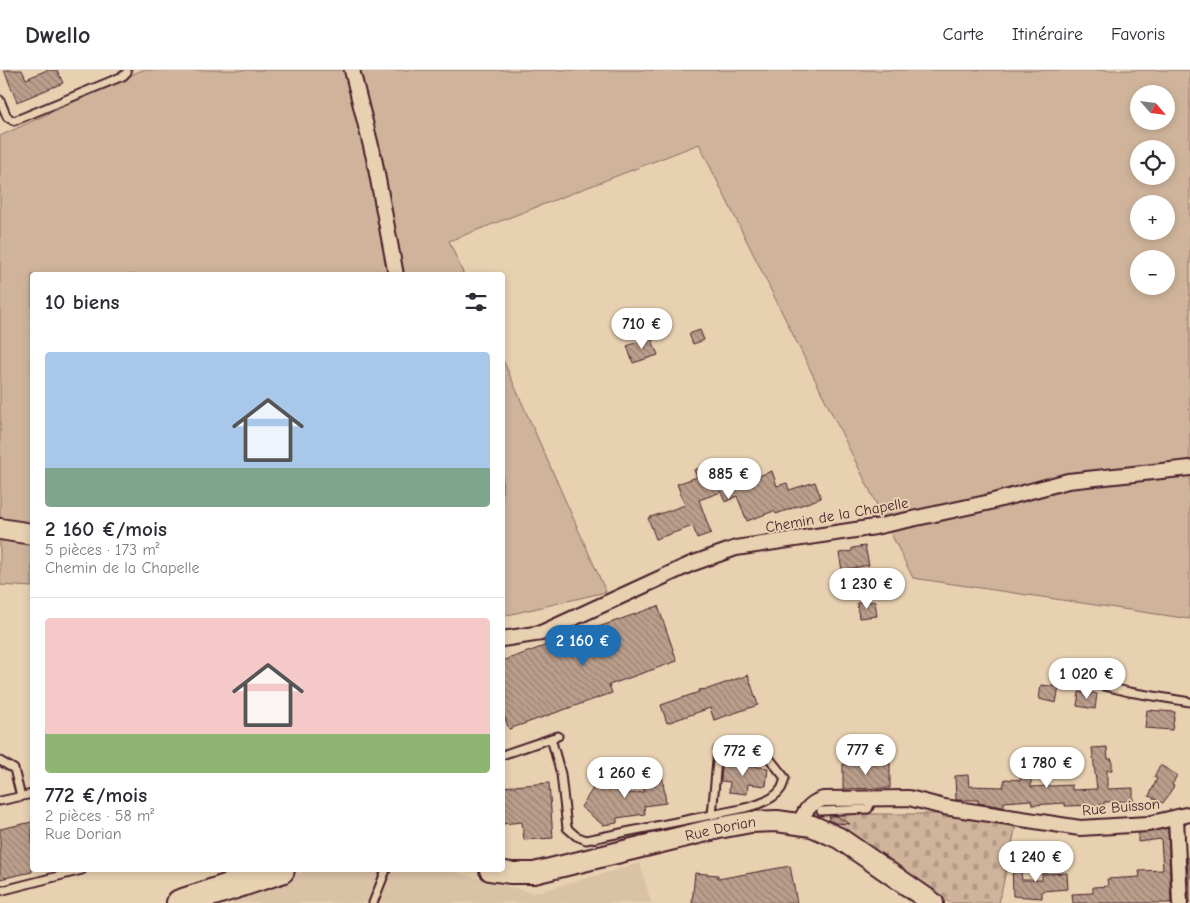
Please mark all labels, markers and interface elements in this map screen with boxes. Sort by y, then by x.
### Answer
text: Dwello [25,21,90,49]
text: Carte [943,24,984,45]
text: Itinéraire [1012,24,1083,45]
text: Favoris [1111,24,1165,45]
north arrow [1130,85,1175,130]
map controls [1130,85,1175,295]
button: locate [1130,140,1175,185]
button: + [1130,195,1175,240]
button: − [1130,250,1175,295]
icon: filters [462,288,490,316]
text: 10 biens [45,290,120,314]
pin: 710 € [607,308,677,350]
text: 710 € [622,315,662,333]
icon: home [223,385,313,475]
pin: 885 € [694,458,764,500]
text: 885 € [708,465,750,483]
street label: Chemin de la Chapelle [764,493,910,536]
text: 2 160 €/mois [45,517,167,541]
text: 5 pièces · 173 m² [45,541,160,559]
text: Chemin de la Chapelle [45,559,200,577]
pin: 1 230 € [821,568,913,610]
text: 1 230 € [840,575,894,593]
pin: 2 160 € [537,624,629,667]
text: 2 160 € [556,632,610,650]
icon: home [223,650,313,740]
pin: 1 020 € [1041,658,1133,700]
text: 1 020 € [1060,665,1114,683]
pin: 772 € [708,734,778,777]
pin: 777 € [831,734,901,776]
text: 777 € [847,741,885,759]
text: 772 € [723,742,763,760]
pin: 1 780 € [1001,746,1093,789]
text: 1 780 € [1021,754,1073,772]
pin: 1 260 € [579,756,671,799]
text: 1 260 € [598,764,652,782]
text: 772 €/mois [45,783,147,807]
street label: Rue Buisson [1081,795,1161,819]
text: 2 pièces · 58 m² [45,807,154,825]
street label: Rue Dorian [683,813,756,845]
text: Rue Dorian [45,825,122,843]
pin: 1 240 € [990,840,1082,883]
text: 1 240 € [1010,848,1062,866]

